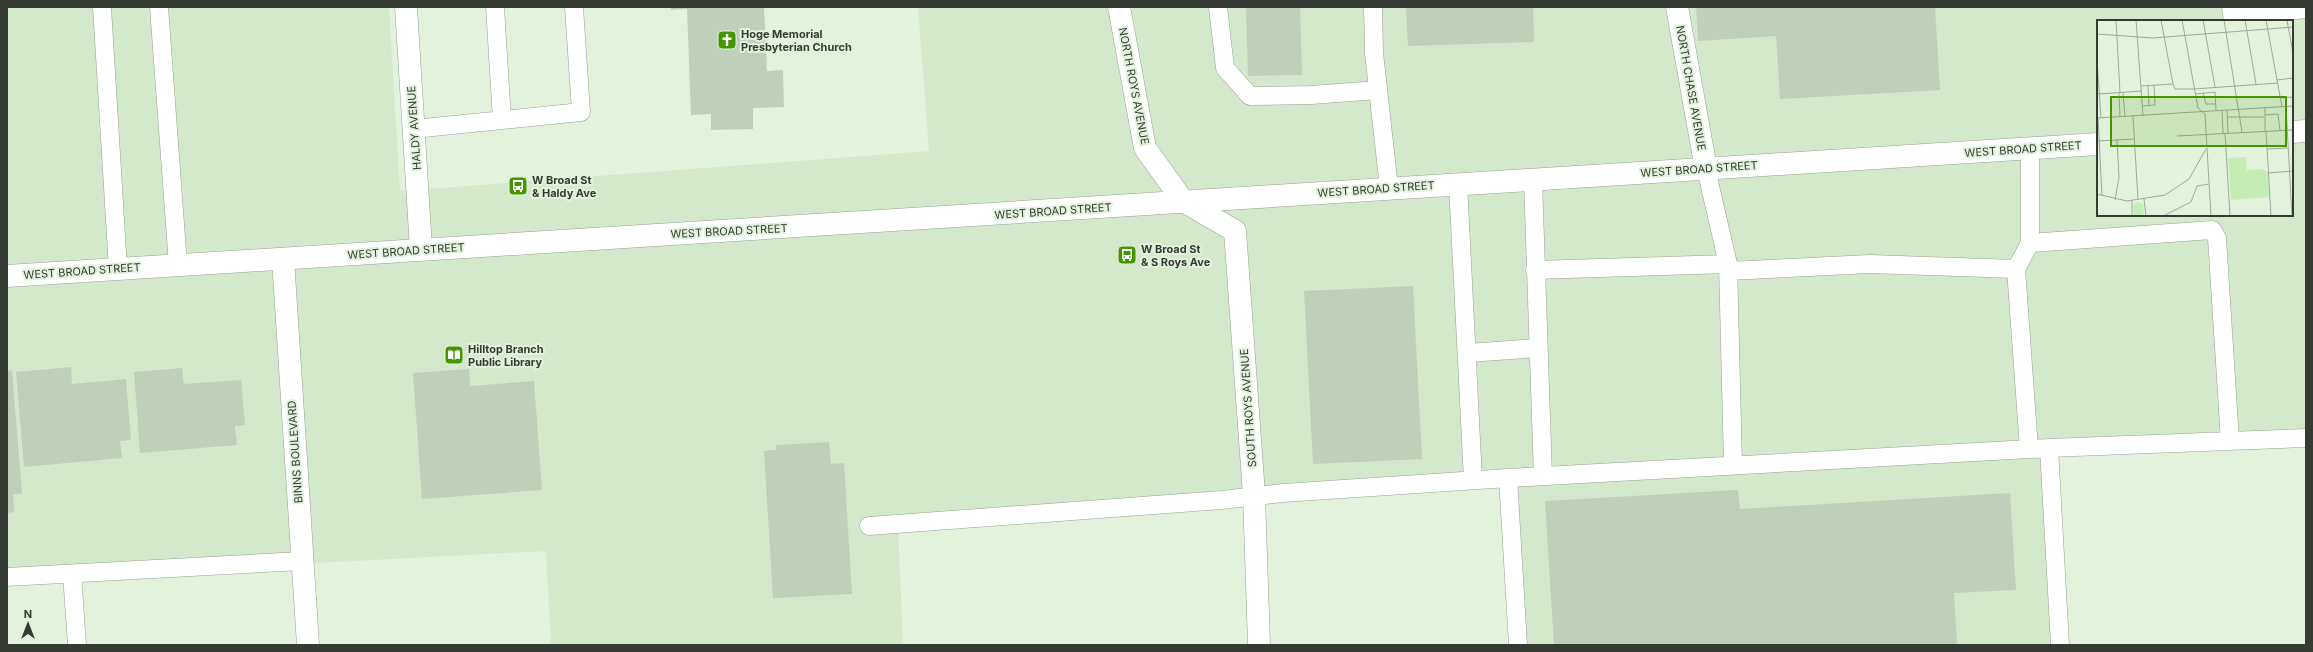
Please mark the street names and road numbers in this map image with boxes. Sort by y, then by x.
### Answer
street label: NORTH CHASE AVENUE [1673,24,1709,152]
street label: NORTH ROYS AVENUE [1116,26,1152,146]
street label: HALDY AVENUE [404,85,424,171]
street label: WEST BROAD STREET [1964,138,2082,160]
street label: WEST BROAD STREET [1640,158,1758,180]
street label: WEST BROAD STREET [1317,178,1435,200]
street label: WEST BROAD STREET [994,200,1112,222]
street label: WEST BROAD STREET [670,221,788,241]
street label: WEST BROAD STREET [347,240,465,262]
street label: WEST BROAD STREET [23,260,141,282]
street label: SOUTH ROYS AVENUE [1237,348,1259,468]
street label: BINNS BOULEVARD [284,400,306,504]

